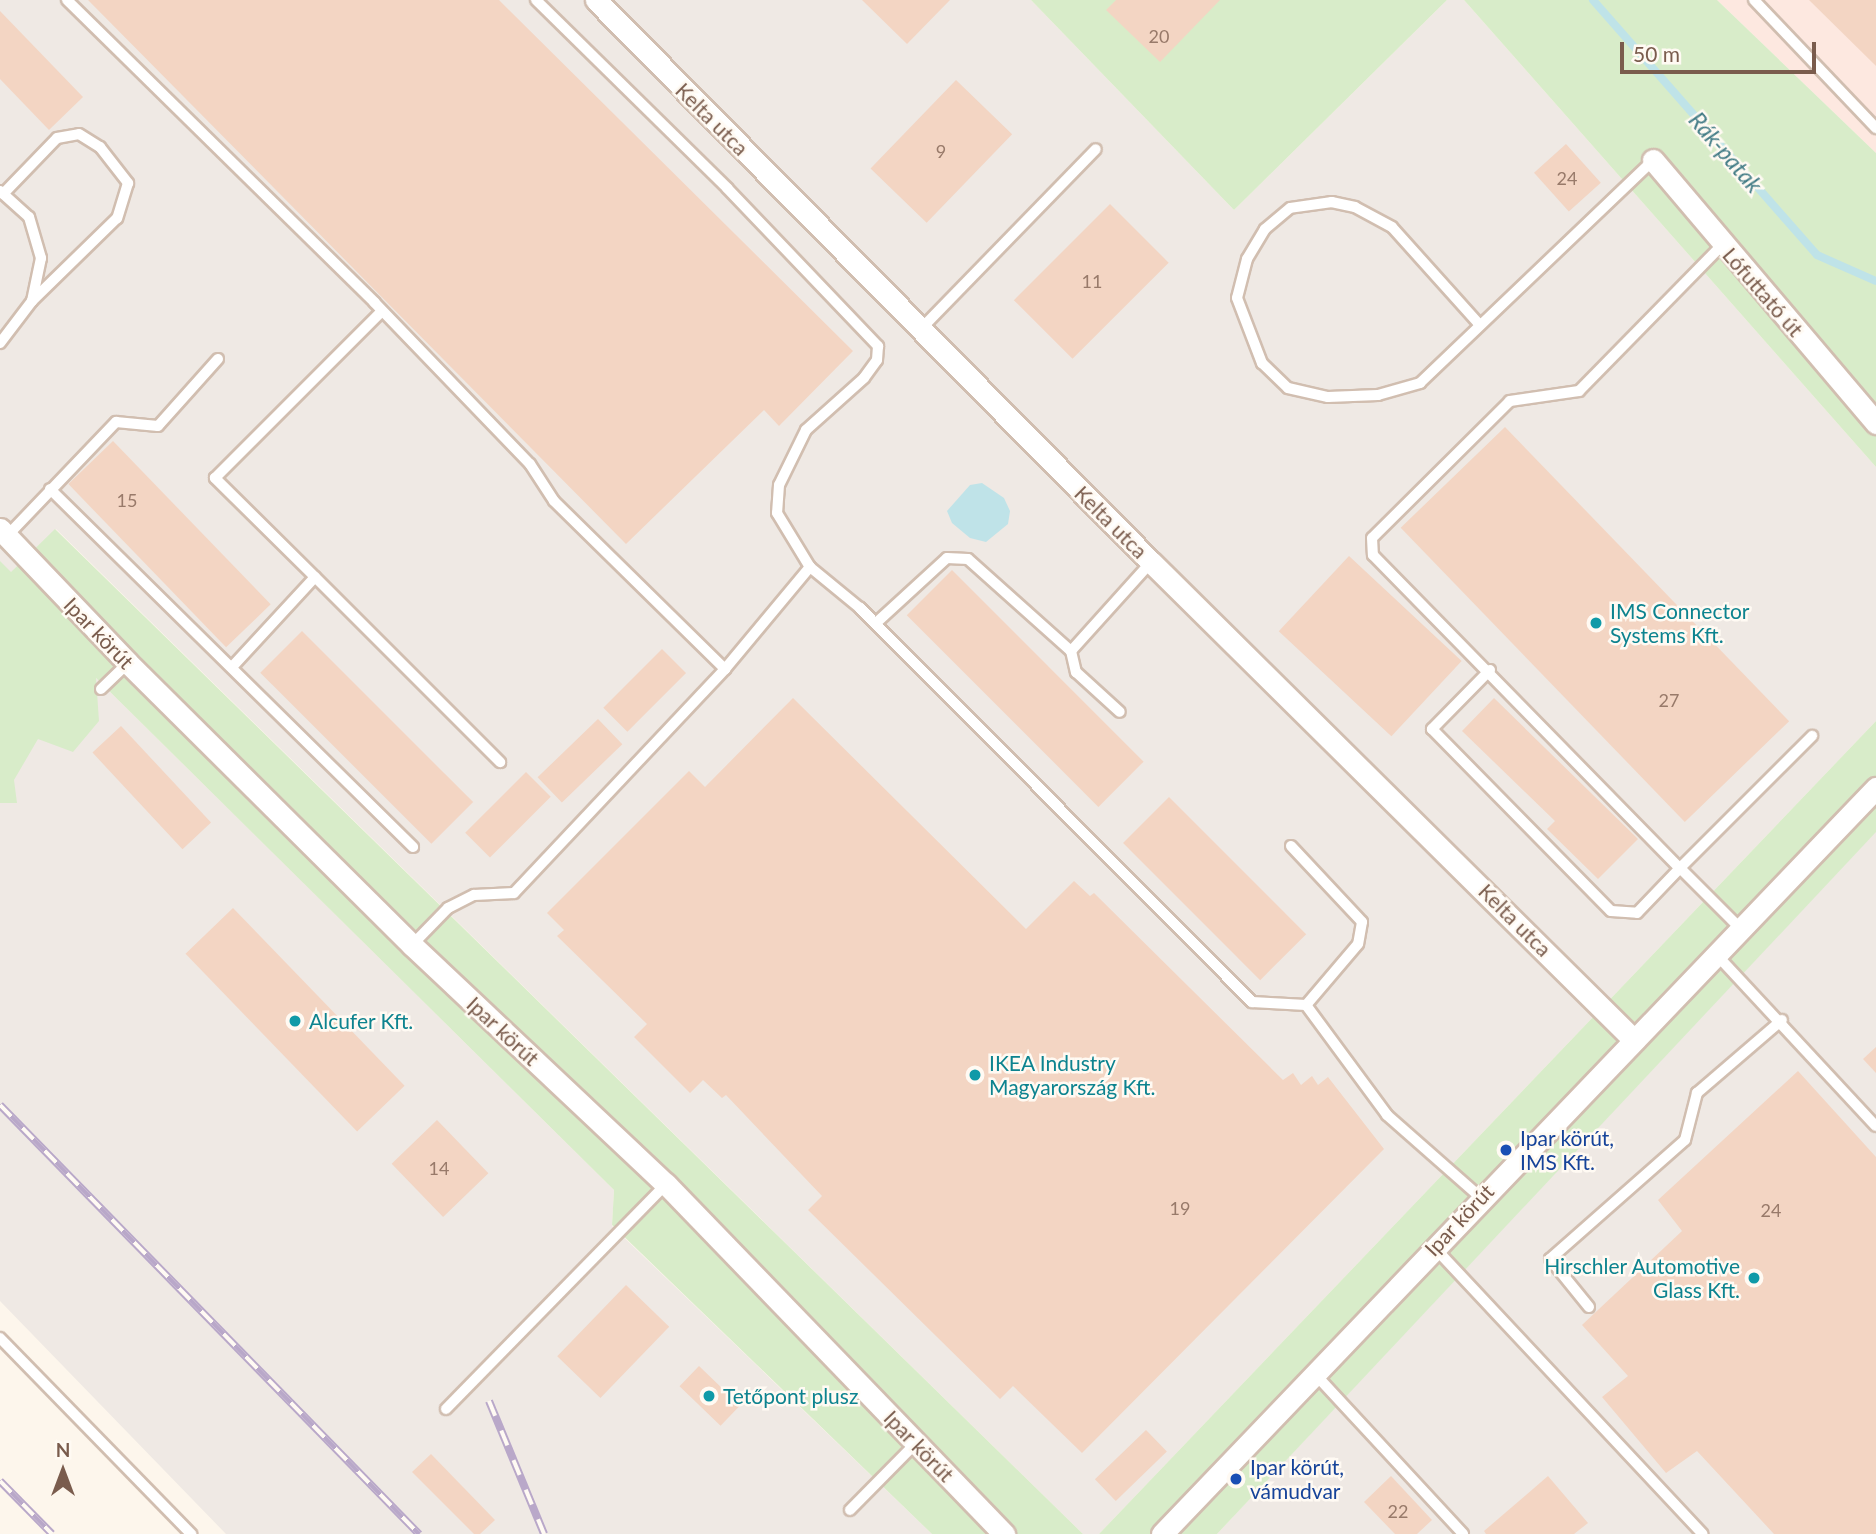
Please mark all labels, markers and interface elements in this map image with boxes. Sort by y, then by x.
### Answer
house number: 20 [1149,25,1169,47]
scale bar [1624,28,1820,72]
text: 50 m [1633,41,1680,66]
street label: Kelta utca [671,78,753,160]
water label: Rák-patak [1684,106,1768,198]
house number: 9 [936,140,946,162]
house number: 24 [1557,167,1577,189]
street label: Lófuttató út [1718,242,1808,342]
house number: 11 [1082,270,1102,292]
street label: Kelta utca [1070,481,1152,563]
house number: 15 [117,489,137,511]
street label: Ipar körút [59,592,139,674]
place label: IMS Connector Systems Kft. [1610,598,1749,648]
marker: IMS Connector Systems Kft. [1588,615,1604,631]
house number: 27 [1659,689,1679,711]
street label: Kelta utca [1474,879,1556,961]
street label: Ipar körút [462,991,544,1071]
place label: Alcufer Kft. [309,1008,414,1034]
marker: Alcufer Kft. [287,1013,303,1029]
place label: IKEA Industry Magyarország Kft. [989,1050,1155,1100]
marker: IKEA Industry Magyarország Kft. [967,1067,983,1083]
place label: Ipar körút, IMS Kft. [1520,1125,1615,1175]
marker: Ipar körút, IMS Kft. [1498,1142,1514,1158]
house number: 14 [429,1157,449,1179]
street label: Ipar körút [1419,1179,1499,1261]
house number: 19 [1170,1197,1190,1219]
house number: 24 [1761,1199,1781,1221]
place label: Hirschler Automotive Glass Kft. [1543,1253,1740,1303]
marker: Hirschler Automotive Glass Kft. [1746,1270,1762,1286]
place label: Tetőpont plusz [723,1383,858,1409]
marker: Tetőpont plusz [701,1388,717,1404]
street label: Ipar körút [879,1405,959,1487]
north arrow [28,1436,98,1506]
text: N [56,1438,70,1461]
place label: Ipar körút, vámudvar [1250,1454,1345,1504]
marker: Ipar körút, vámudvar [1228,1471,1244,1487]
house number: 22 [1388,1500,1408,1522]

